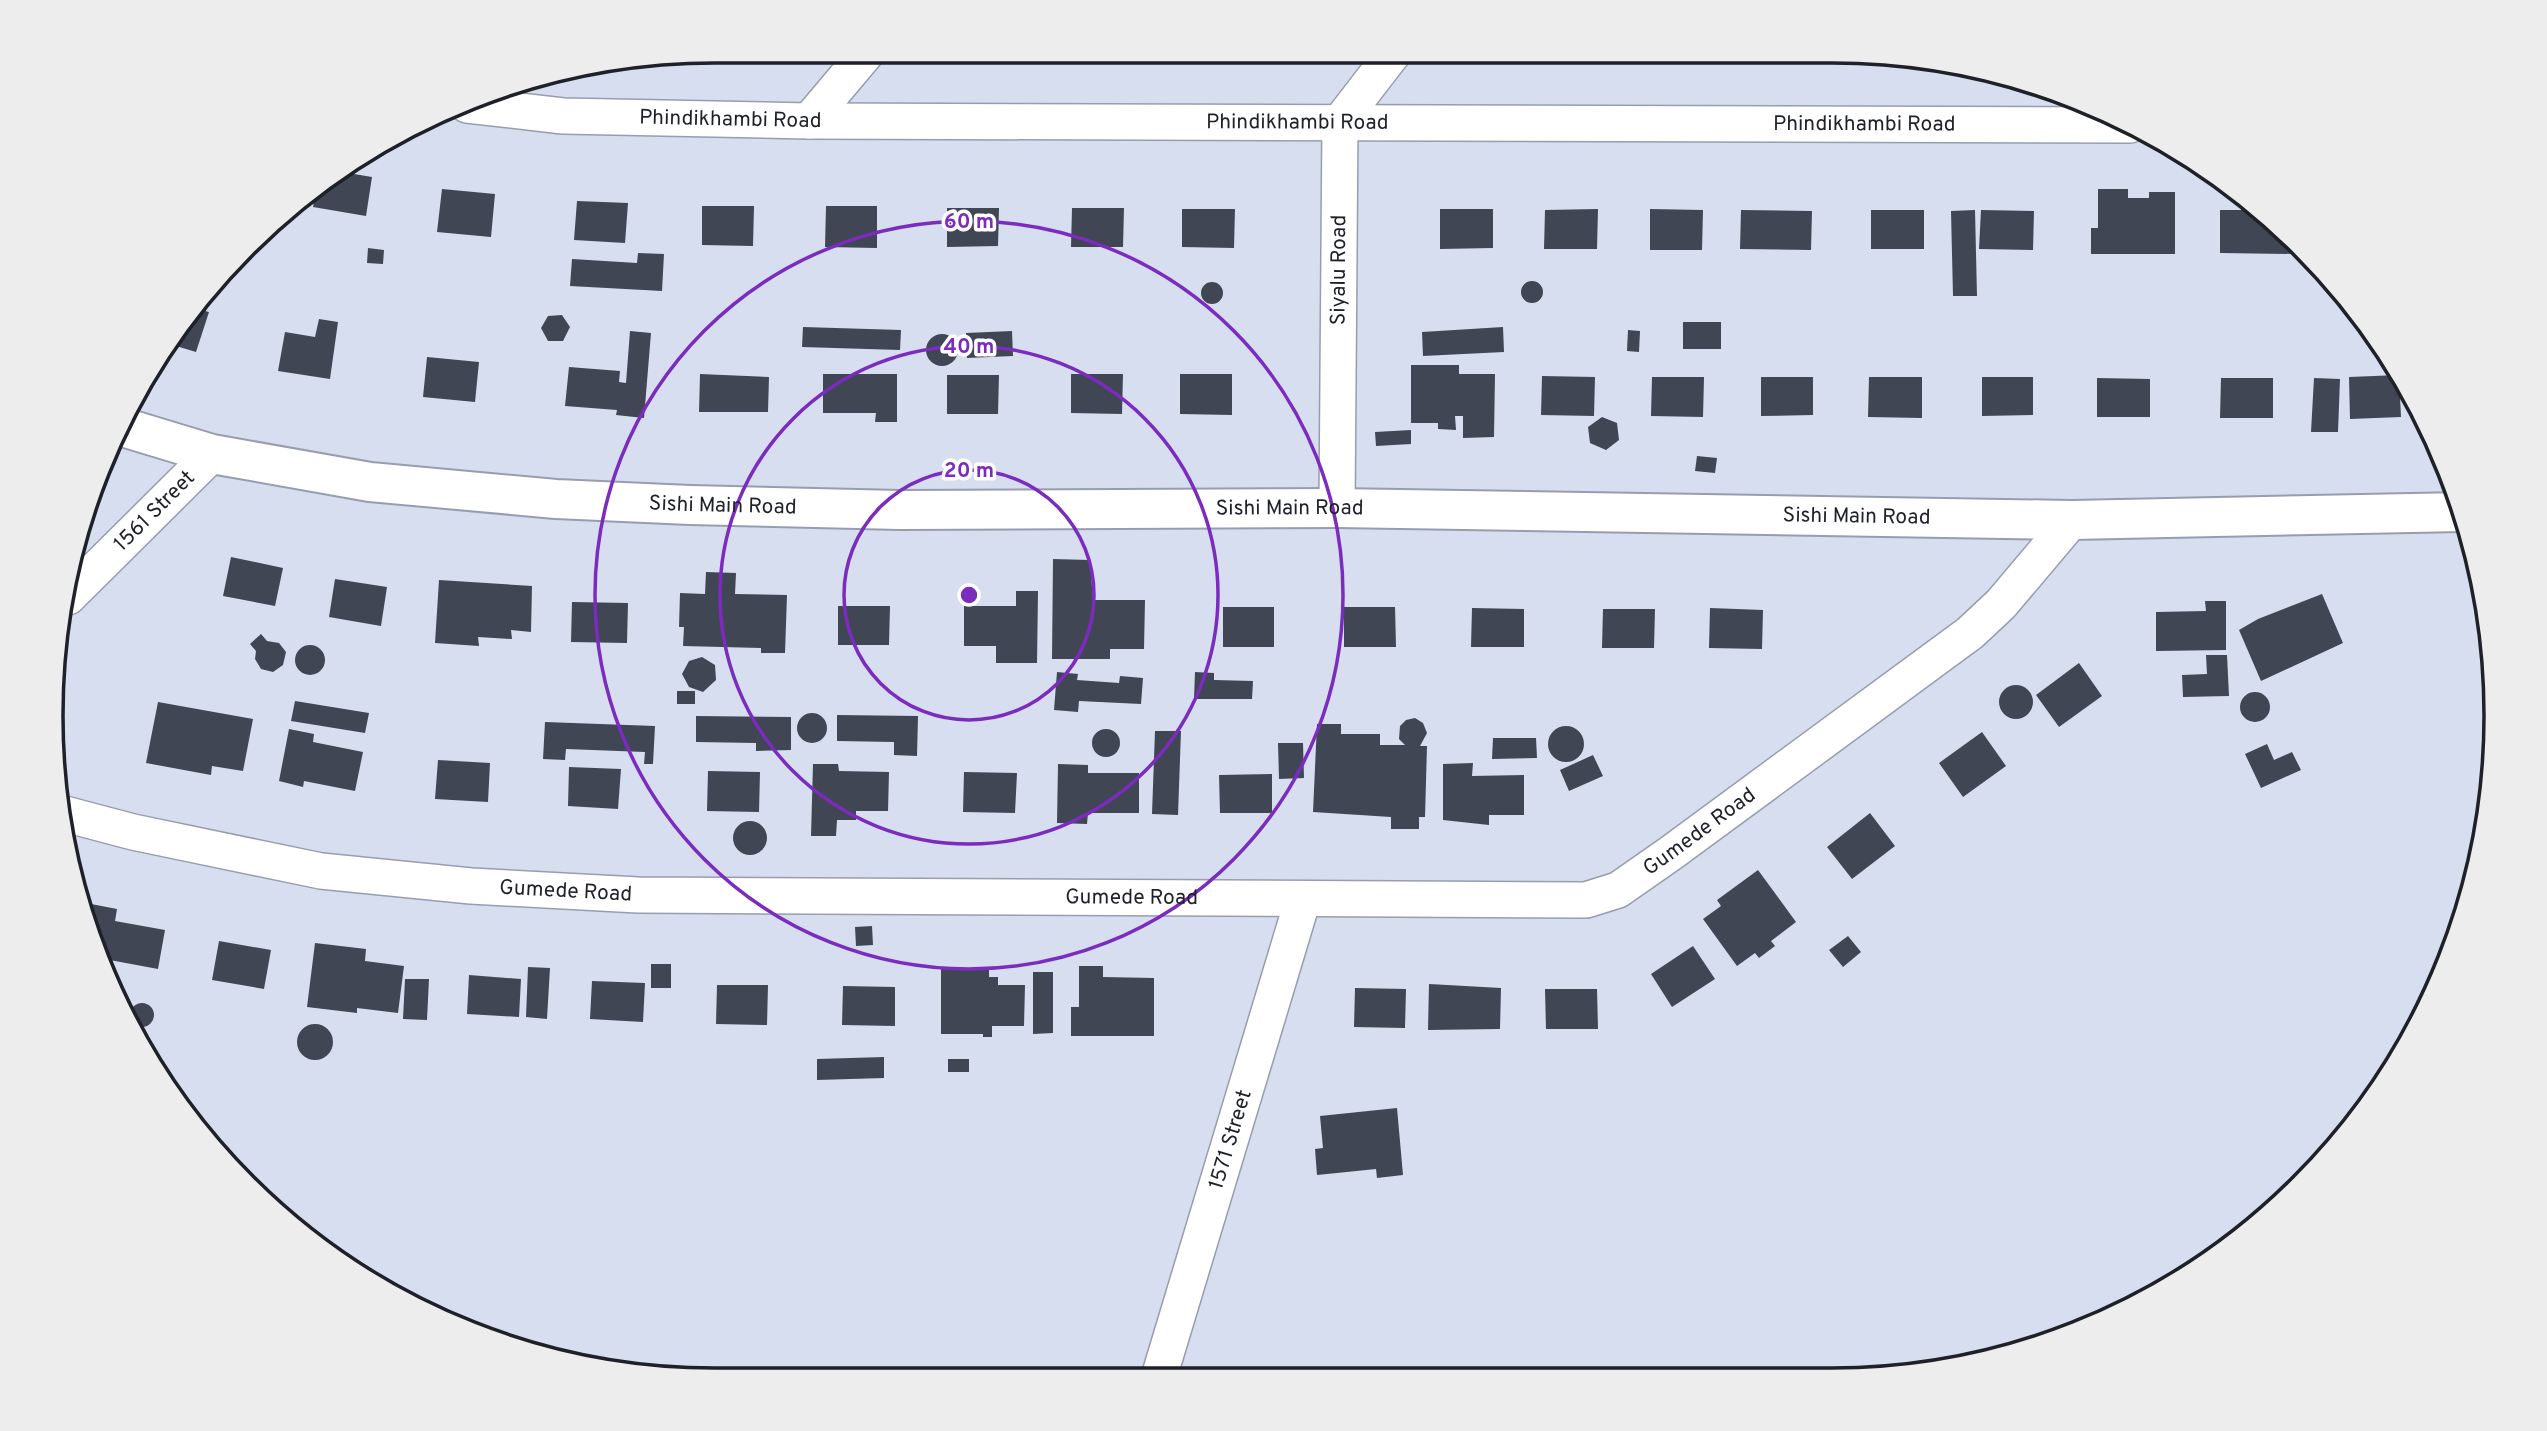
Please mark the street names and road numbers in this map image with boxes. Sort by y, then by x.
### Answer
street label: Phindikhambi Road [639,104,822,135]
street label: Phindikhambi Road [1206,109,1389,136]
street label: Phindikhambi Road [1773,110,1956,138]
street label: Siyalu Road [1325,215,1353,325]
street label: 1561 Street [108,465,201,557]
street label: Sishi Main Road [648,490,797,521]
street label: Sishi Main Road [1216,494,1364,522]
street label: Sishi Main Road [1782,502,1931,531]
street label: Gumede Road [1638,782,1761,882]
street label: Gumede Road [499,874,633,908]
street label: Gumede Road [1065,884,1198,911]
street label: 1571 Street [1203,1086,1258,1193]

